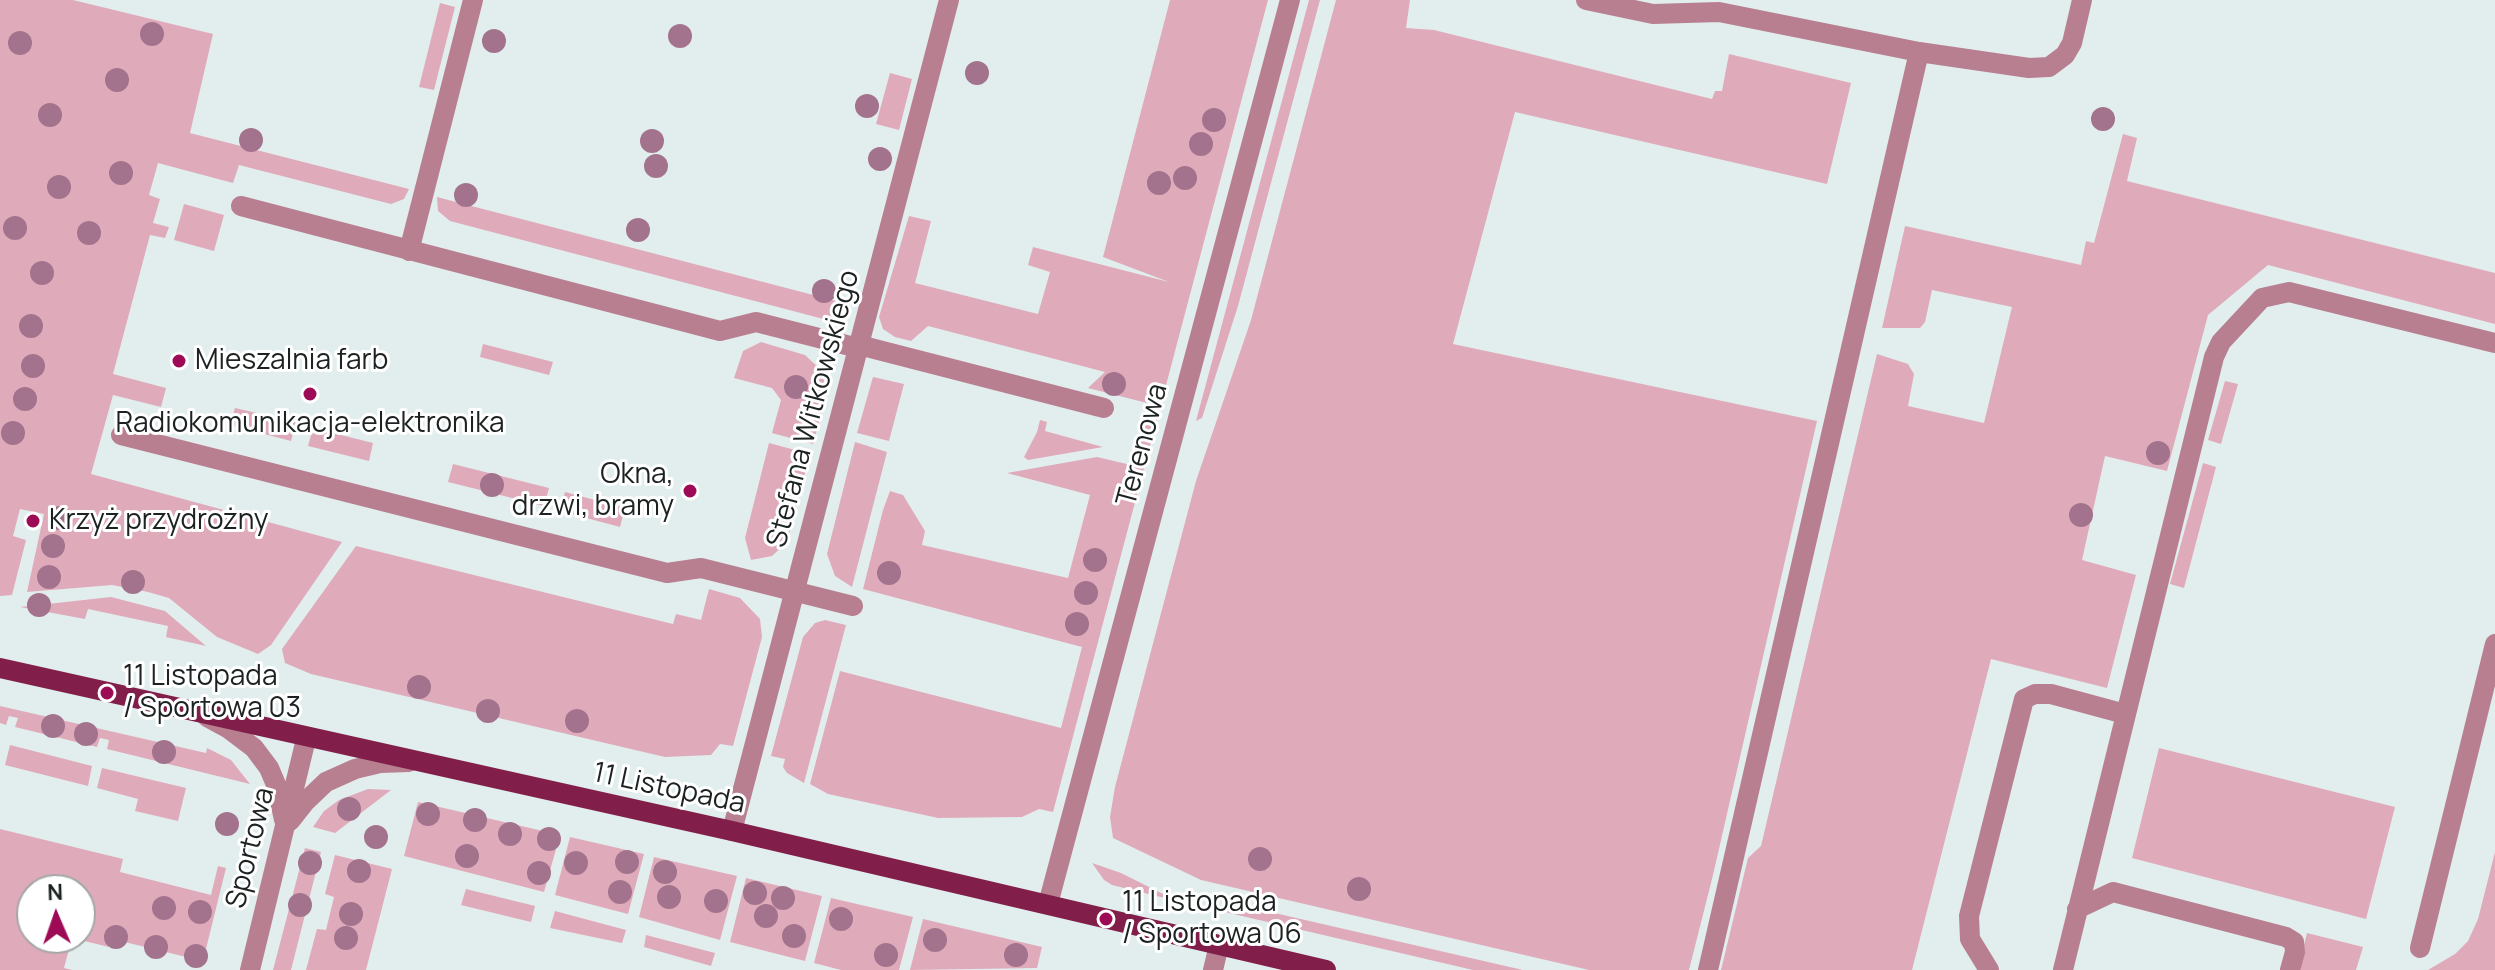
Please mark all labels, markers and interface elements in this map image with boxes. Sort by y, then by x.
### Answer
street label: Stefana Witkowskiego [761,267,867,551]
place label: Mieszalnia farb [195,344,388,378]
marker: Mieszalnia farb [170,352,188,370]
street label: Terenowa [1111,380,1175,510]
marker: Radiokomunikacja-elektronika [301,385,319,403]
place label: Radiokomunikacja-elektronika [115,407,505,441]
place label: Okna, drzwi, bramy [512,458,674,524]
marker: Okna, drzwi, bramy [681,482,699,500]
place label: Krzyż przydrożny [49,504,269,538]
marker: Krzyż przydrożny [24,512,42,530]
place label: 11 Listopada / Sportowa 03 [123,660,301,726]
marker: 11 Listopada / Sportowa 03 [98,684,116,702]
street label: 11 Listopada [590,757,748,821]
street label: Sportowa [220,784,282,912]
north arrow [16,874,96,954]
text: N [47,877,64,907]
place label: 11 Listopada / Sportowa 06 [1122,886,1302,952]
marker: 11 Listopada / Sportowa 06 [1097,910,1115,928]

